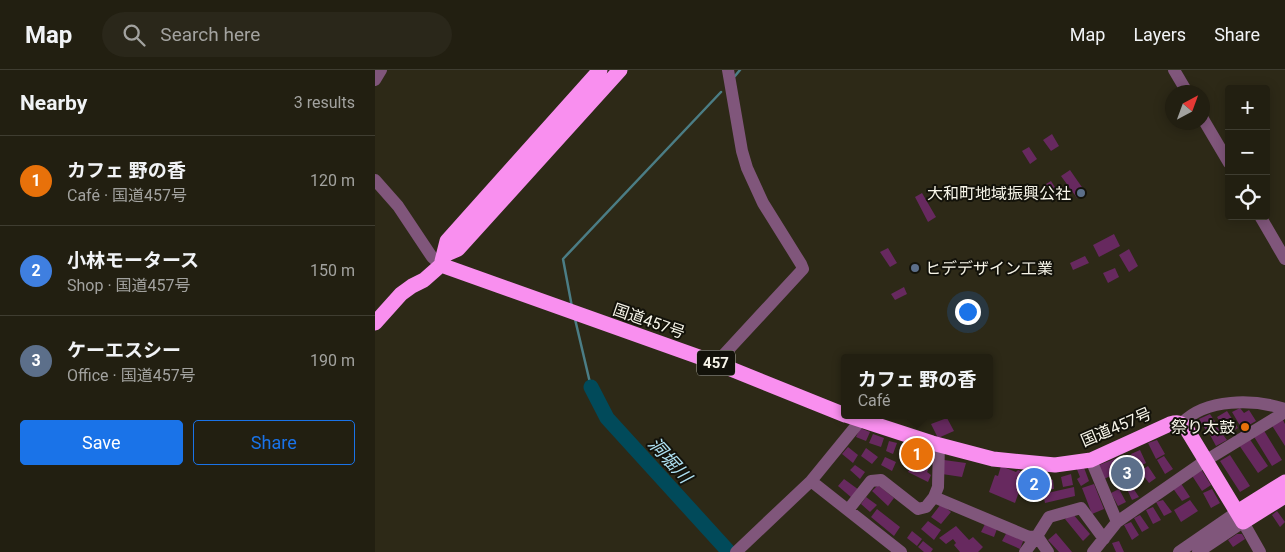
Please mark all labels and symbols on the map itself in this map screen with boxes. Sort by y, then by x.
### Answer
north arrow [1165,85,1210,130]
place label: 大和町地域振興公社 [927,184,1071,203]
marker: 大和町地域振興公社 [1075,187,1087,199]
place label: ヒデデザイン工業 [925,259,1053,278]
marker: ヒデデザイン工業 [909,262,921,274]
your location [955,299,981,325]
street label: 国道457号 [610,300,688,342]
road number: 457 [697,350,735,376]
street label: 国道457号 [1078,404,1154,450]
place label: 祭り太鼓 [1171,418,1235,437]
marker: 祭り太鼓 [1239,421,1251,433]
water label: 洞堀川 [644,433,697,489]
pin: 1 [901,435,933,473]
pin: 3 [1111,454,1143,492]
pin: 2 [1018,465,1050,503]

